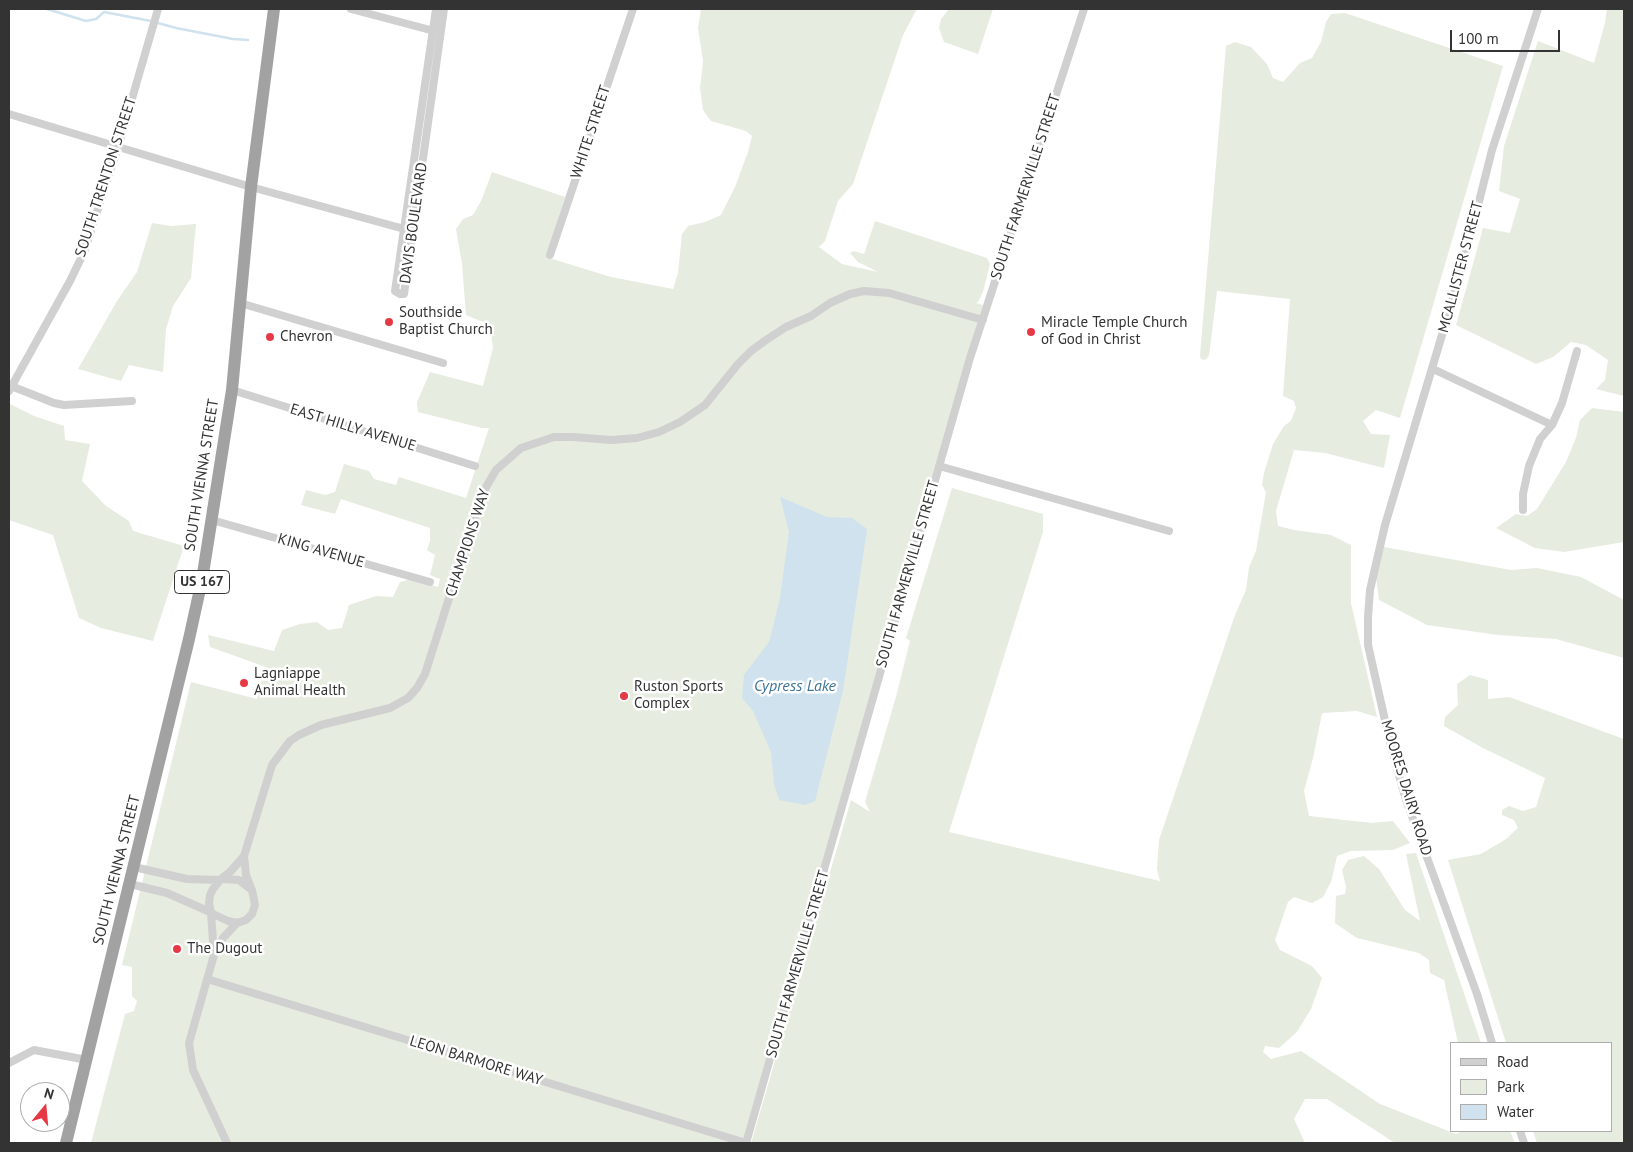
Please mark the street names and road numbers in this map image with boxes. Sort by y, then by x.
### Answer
street label: WHITE STREET [567,83,615,181]
street label: SOUTH FARMERVILLE STREET [987,92,1065,282]
street label: SOUTH TRENTON STREET [72,95,140,259]
street label: DAVIS BOULEVARD [397,161,431,285]
street label: MCALLISTER STREET [1435,199,1487,335]
street label: SOUTH VIENNA STREET [181,398,223,552]
street label: EAST HILLY AVENUE [288,400,418,456]
street label: SOUTH FARMERVILLE STREET [873,478,943,670]
street label: CHAMPIONS WAY [442,487,494,599]
street label: KING AVENUE [276,530,366,572]
road number: US 167 [174,570,230,594]
street label: MOORES DAIRY ROAD [1377,718,1435,858]
street label: SOUTH VIENNA STREET [90,793,144,947]
street label: SOUTH FARMERVILLE STREET [763,868,833,1060]
street label: LEON BARMORE WAY [407,1032,545,1090]

